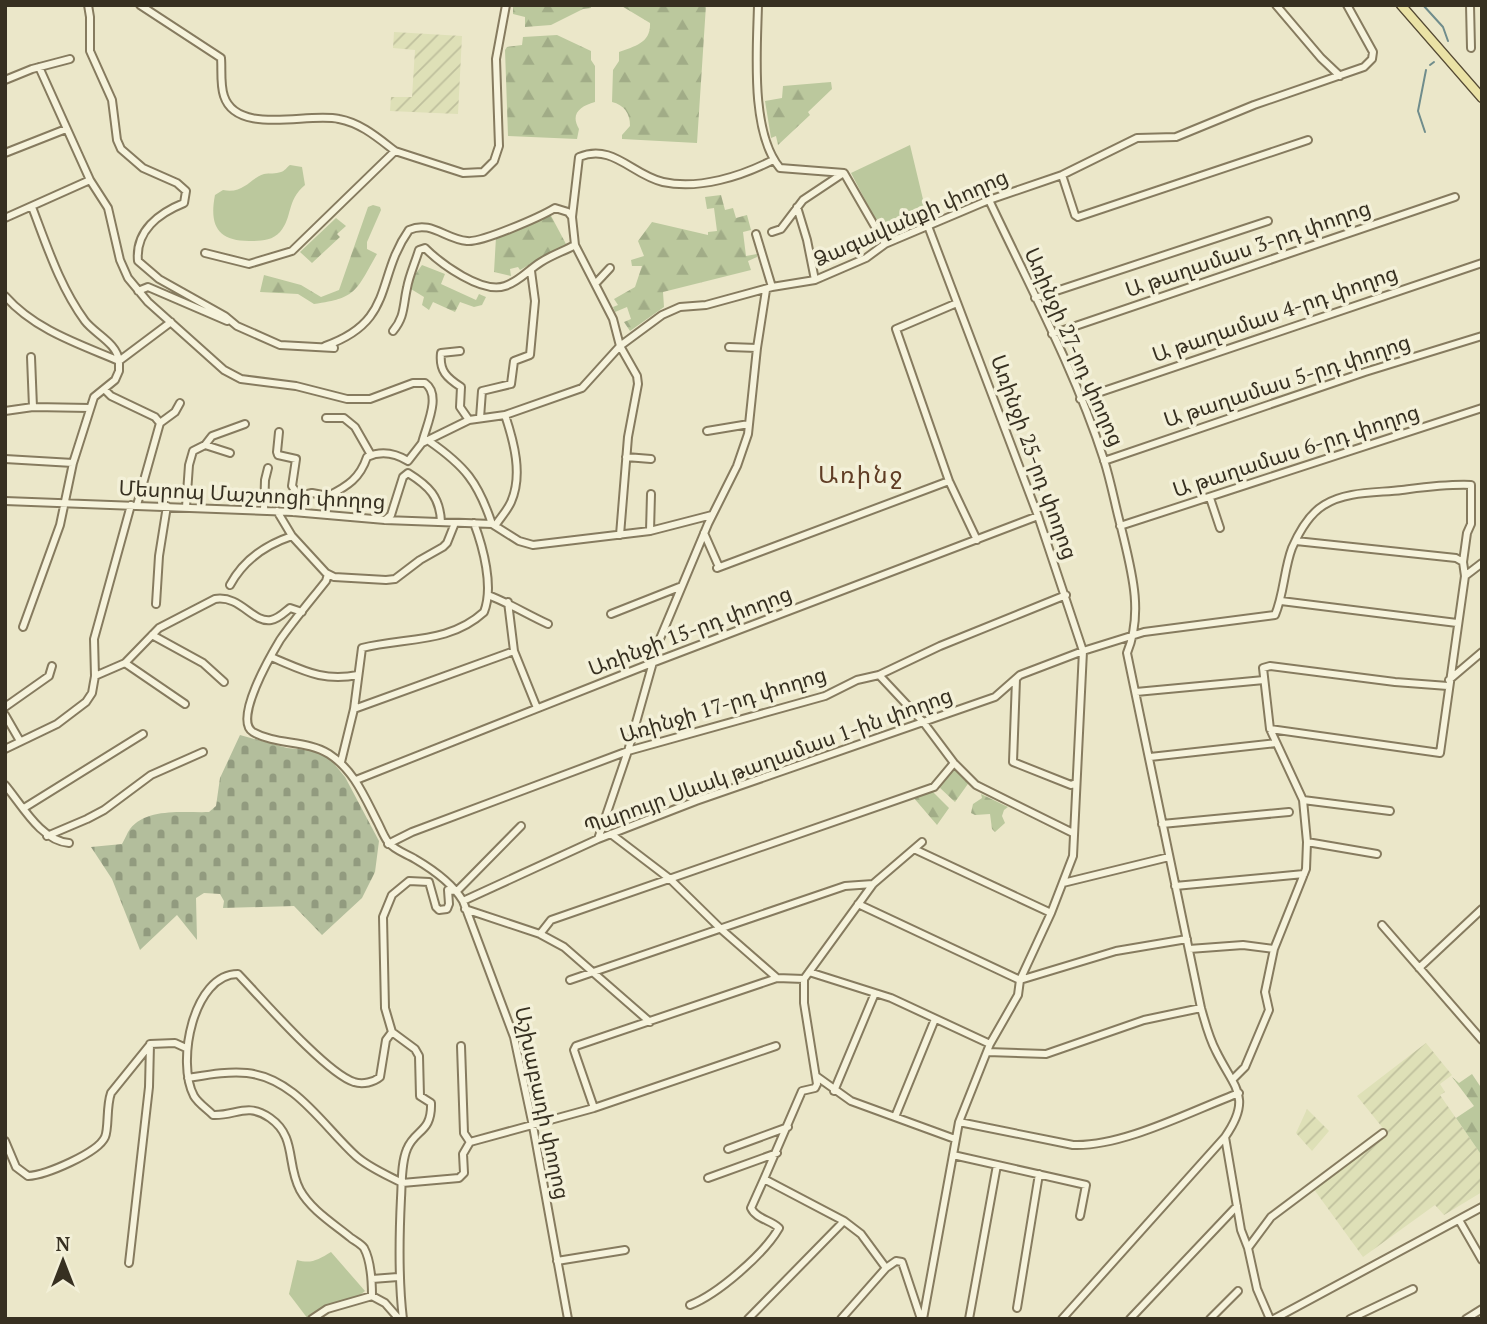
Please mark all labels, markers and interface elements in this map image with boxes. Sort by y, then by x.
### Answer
street label: Ձագավանքի փողոց [809,162,1012,273]
street label: Ա թաղամաս 3-րդ փողոց [1121,193,1374,303]
street label: Առինջի 27-րդ փողոց [1018,243,1131,450]
street label: Ա թաղամաս 4-րդ փողոց [1148,258,1401,368]
street label: Ա թաղամաս 5-րդ փողոց [1160,327,1414,433]
street label: Առինջի 25-րդ փողոց [985,351,1085,563]
street label: Ա թաղամաս 6-րդ փողոց [1169,397,1423,503]
district label: Առինջ [818,458,904,490]
street label: Մեսրոպ Մաշտոցի փողոց [118,473,386,515]
street label: Առինջի 15-րդ փողոց [584,578,795,682]
street label: Առինջի 17-րդ փողոց [616,659,829,749]
street label: Պարույր Սևակ թաղամաս 1-ին փողոց [579,680,956,840]
street label: Աշխաբադի փողոց [509,1004,577,1202]
north arrow [28,1226,98,1296]
text: N [56,1231,71,1256]

